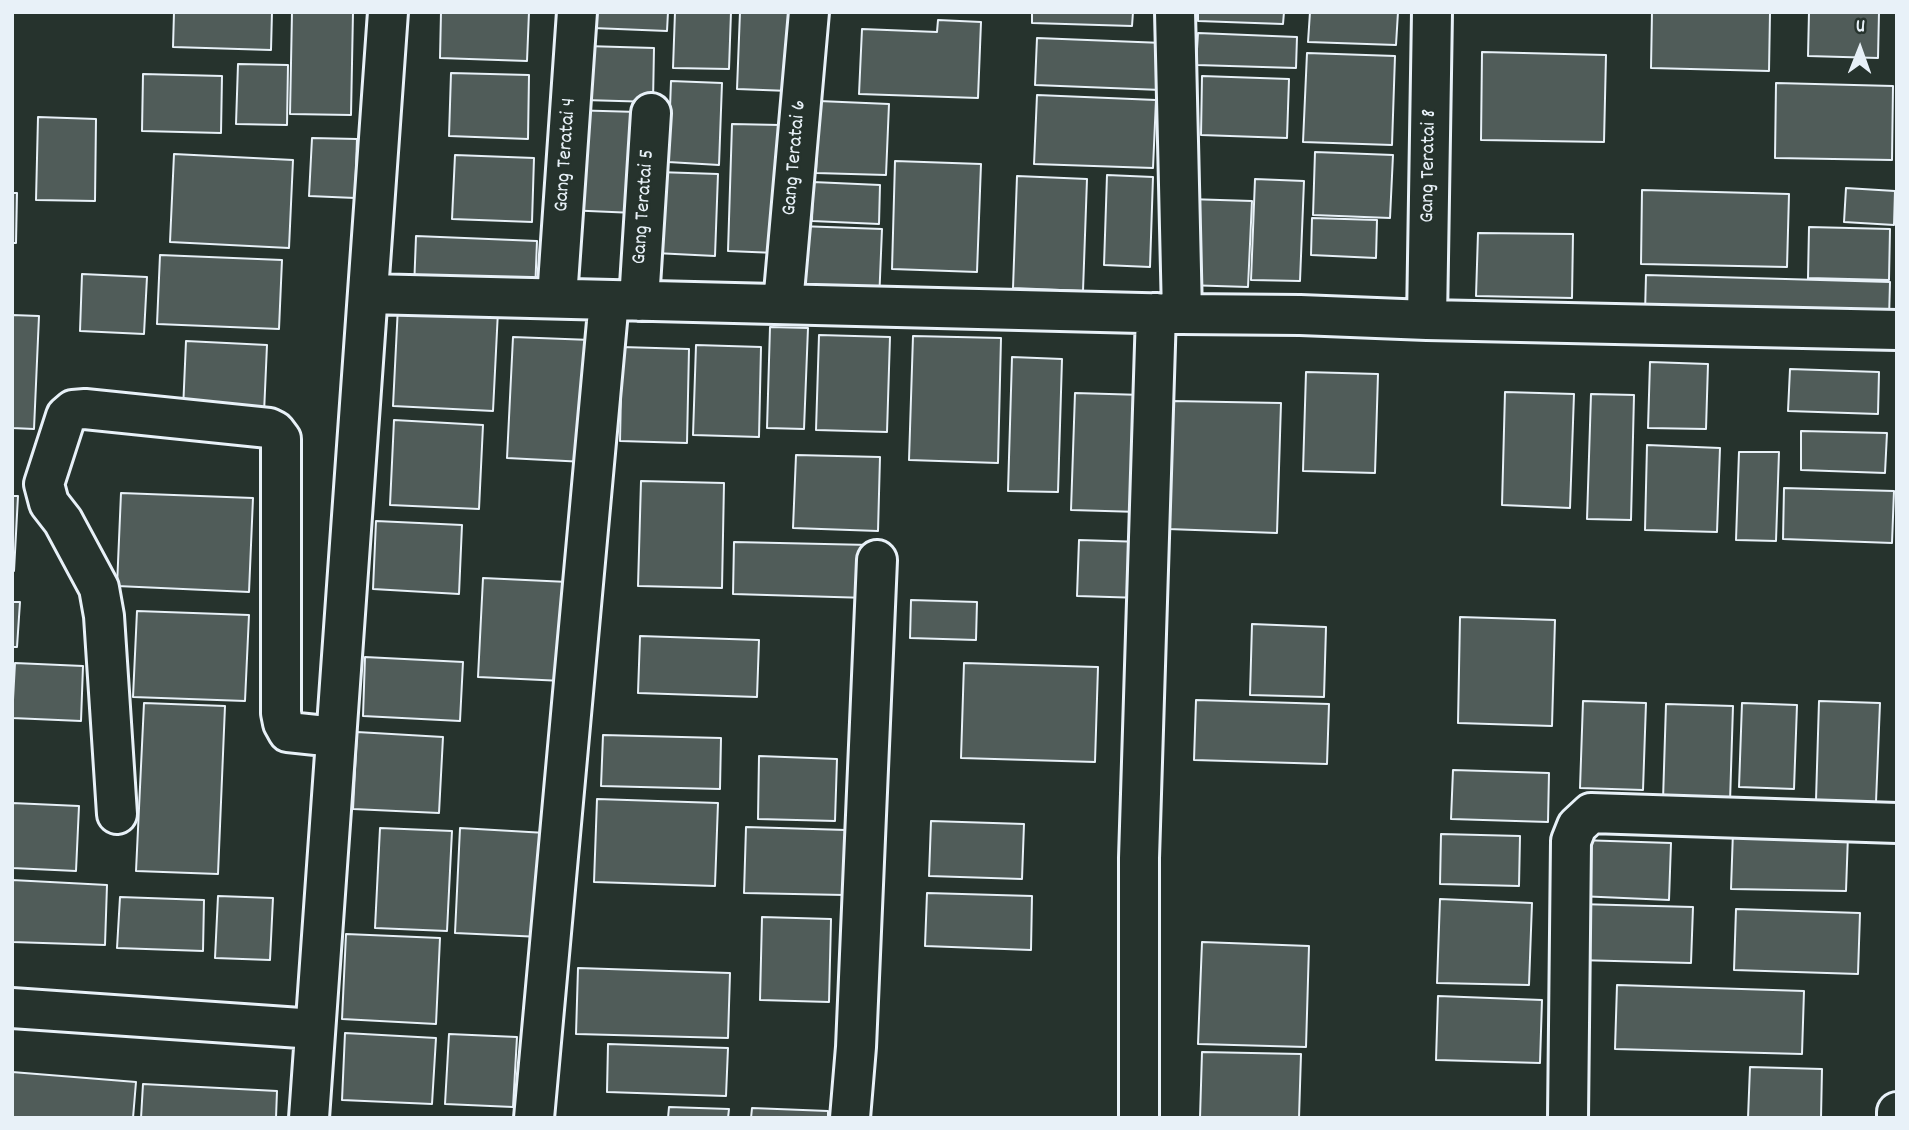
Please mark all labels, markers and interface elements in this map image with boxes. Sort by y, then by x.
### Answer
north arrow [1825,14,1895,84]
text: U [1856,14,1865,41]
street label: Gang Teratai 4 [550,97,584,213]
street label: Gang Teratai 6 [778,99,814,217]
street label: Gang Teratai 8 [1416,109,1444,223]
street label: Gang Teratai 5 [628,149,662,265]

